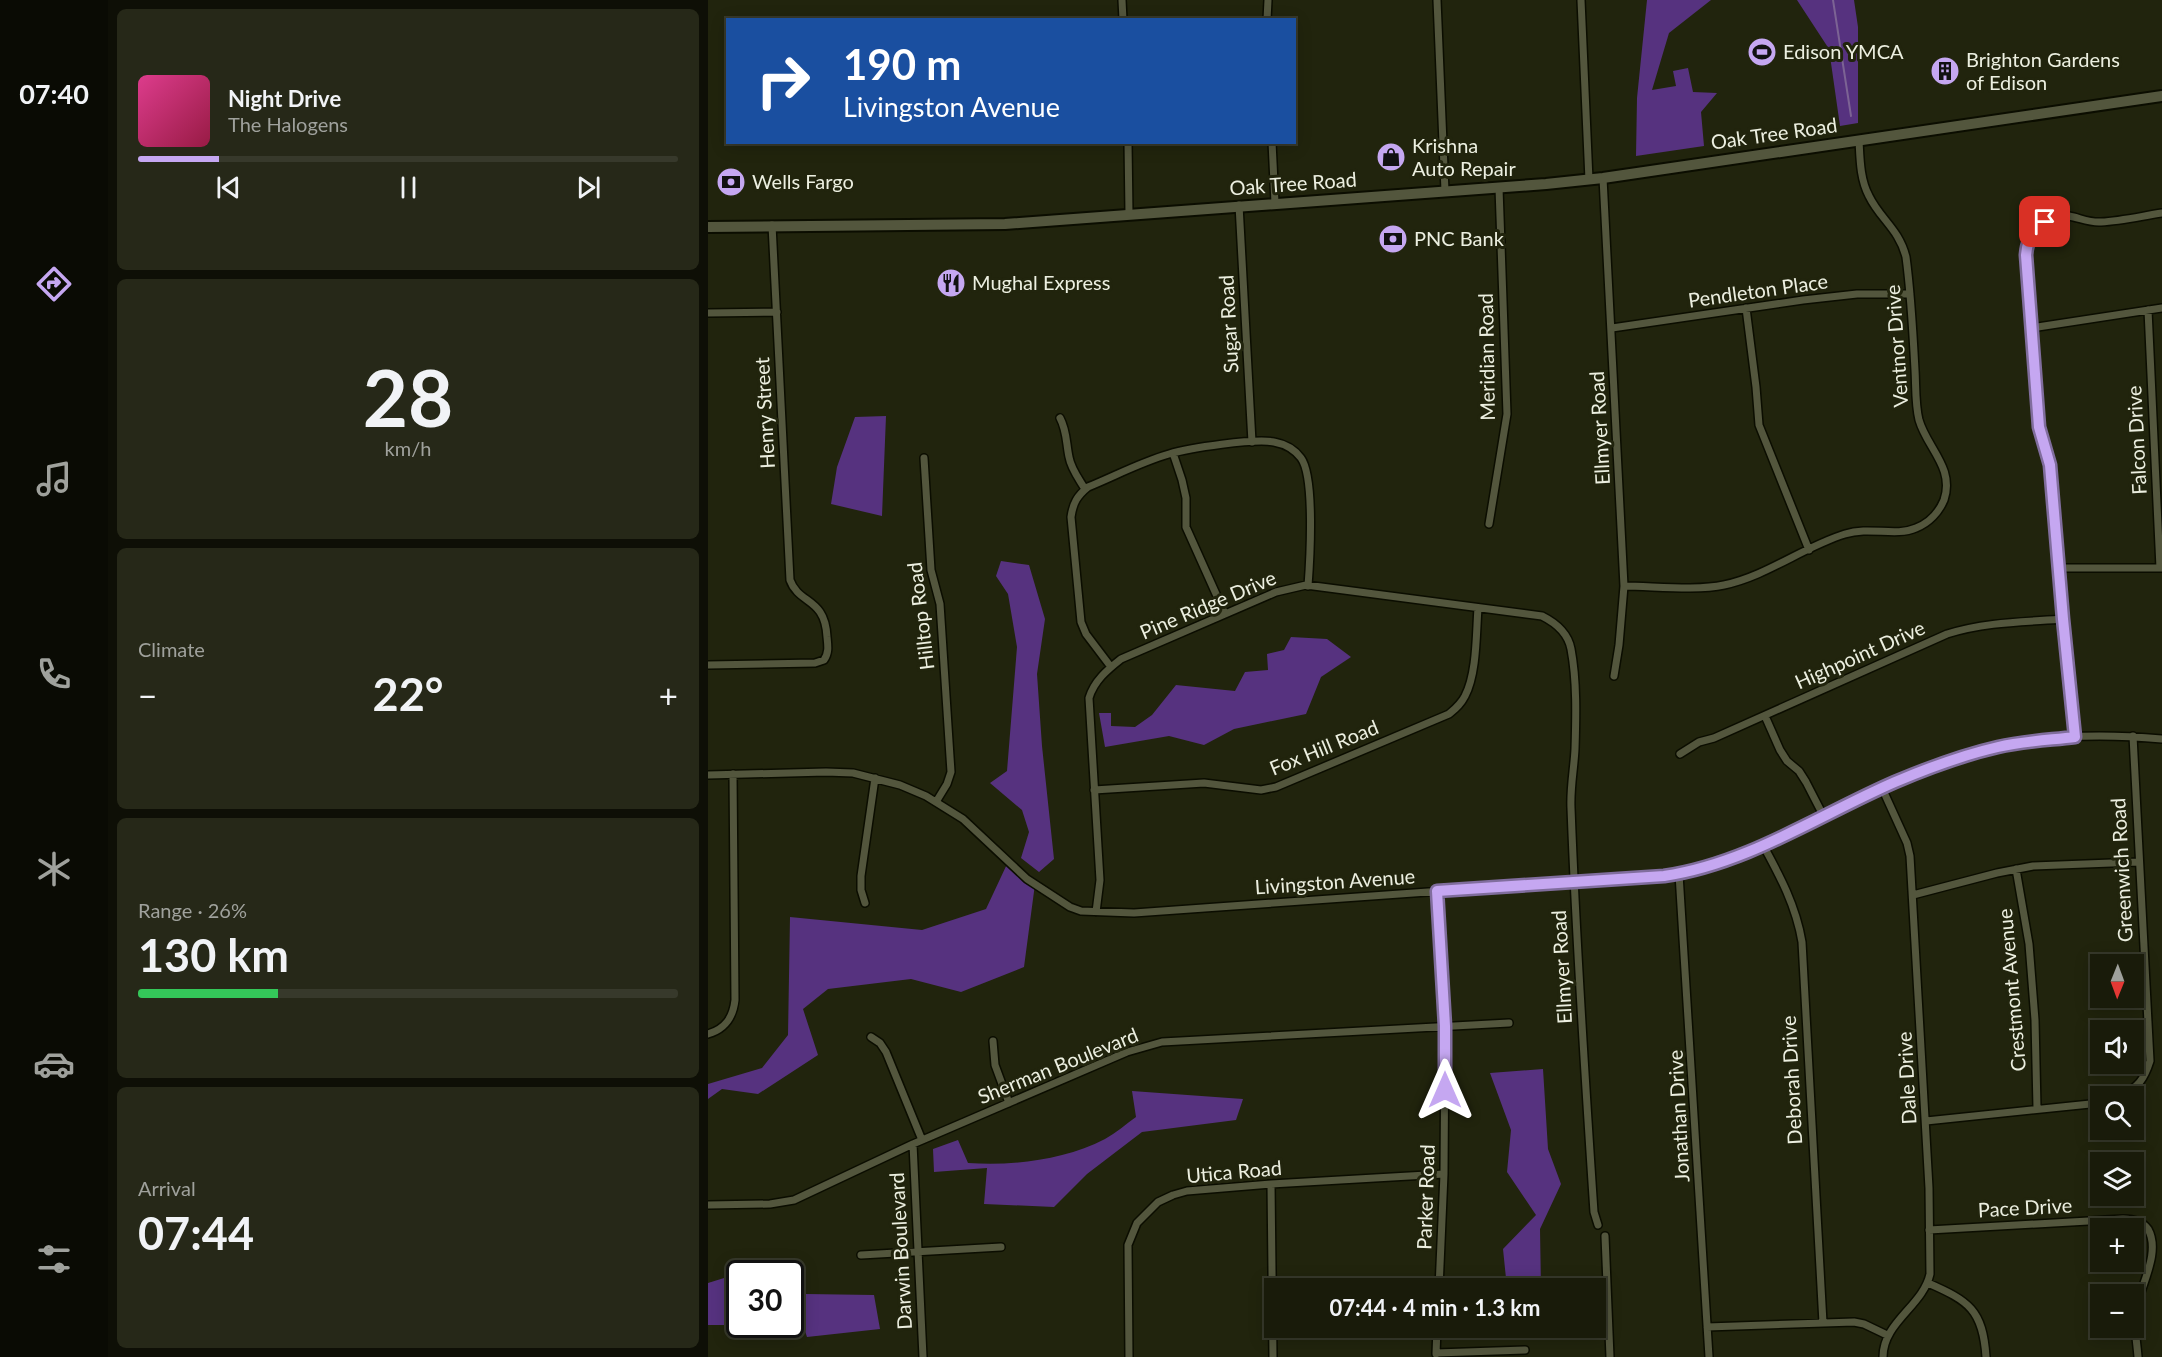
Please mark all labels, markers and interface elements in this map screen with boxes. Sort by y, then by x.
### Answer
sports icon: Edison YMCA [1746,36,1778,68]
text: 190 m [843,39,961,89]
place label: Edison YMCA [1783,39,1904,63]
icon: right [744,42,822,120]
place label: Brighton Gardens of Edison [1966,47,2120,94]
building icon: Brighton Gardens of Edison [1929,55,1961,87]
text: 07:40 [19,77,89,110]
text: Night Drive [228,85,341,112]
text: Livingston Avenue [843,90,1060,123]
text: The Halogens [228,112,348,136]
street label: Oak Tree Road [1709,112,1839,154]
place label: Krishna Auto Repair [1412,133,1516,180]
shop icon: Krishna Auto Repair [1375,141,1407,173]
bank icon: Wells Fargo [715,166,747,198]
street label: Oak Tree Road [1229,167,1357,199]
place label: Wells Fargo [752,169,854,193]
icon: previous [212,171,245,204]
icon: pause [392,171,425,204]
icon: next [572,171,605,204]
pin [2019,196,2070,247]
icon: arrive [2028,205,2061,238]
bank icon: PNC Bank [1377,223,1409,255]
place label: PNC Bank [1414,226,1505,250]
icon: directions [33,263,75,305]
restaurant icon: Mughal Express [935,267,967,299]
street label: Pendleton Place [1686,268,1829,312]
place label: Mughal Express [972,270,1110,294]
street label: Sugar Road [1213,274,1243,374]
street label: Ventnor Drive [1880,284,1912,408]
street label: Meridian Road [1473,293,1499,421]
text: 28 [363,350,453,444]
street label: Henry Street [749,357,779,469]
street label: Ellmyer Road [1584,370,1614,486]
street label: Falcon Drive [2121,385,2151,495]
text: km/h [385,436,431,460]
icon: music [33,458,75,500]
street label: Hilltop Road [901,561,939,671]
street label: Pine Ridge Drive [1136,565,1279,644]
street label: Highpoint Drive [1791,615,1928,693]
text: Climate [138,637,205,661]
icon: phone [33,653,75,695]
text: 22° [373,667,443,721]
text: − [138,675,157,715]
text: + [659,675,678,715]
street label: Fox Hill Road [1266,714,1382,780]
street label: Greenwich Road [2105,797,2137,943]
icon: climate [33,848,75,890]
street label: Livingston Avenue [1254,863,1416,899]
text: Range · 26% [138,898,247,922]
street label: Crestmont Avenue [1992,908,2030,1072]
street label: Ellmyer Road [1546,909,1576,1025]
text: 130 km [138,928,289,982]
north arrow [2090,954,2144,1008]
map controls [2090,954,2144,1338]
street label: Deborah Drive [1776,1015,1806,1145]
button: sound [2090,1020,2144,1074]
street label: Sherman Boulevard [974,1022,1141,1108]
street label: Dale Drive [1892,1031,1920,1125]
icon: car [33,1043,75,1085]
street label: Jonathan Drive [1663,1049,1693,1183]
position arrow [1413,1058,1477,1122]
button: search [2090,1086,2144,1140]
street label: Parker Road [1411,1144,1439,1250]
button: layers [2090,1152,2144,1206]
street label: Utica Road [1185,1155,1283,1187]
street label: Darwin Boulevard [884,1172,916,1330]
text: Arrival [138,1176,196,1200]
street label: Pace Drive [1977,1193,2073,1221]
text: 07:44 [138,1206,254,1260]
button: + [2090,1218,2144,1272]
icon: filters [33,1238,75,1280]
speed limit sign: 30 [726,1260,804,1338]
button: − [2090,1284,2144,1338]
text: 07:44 · 4 min · 1.3 km [1330,1294,1540,1321]

